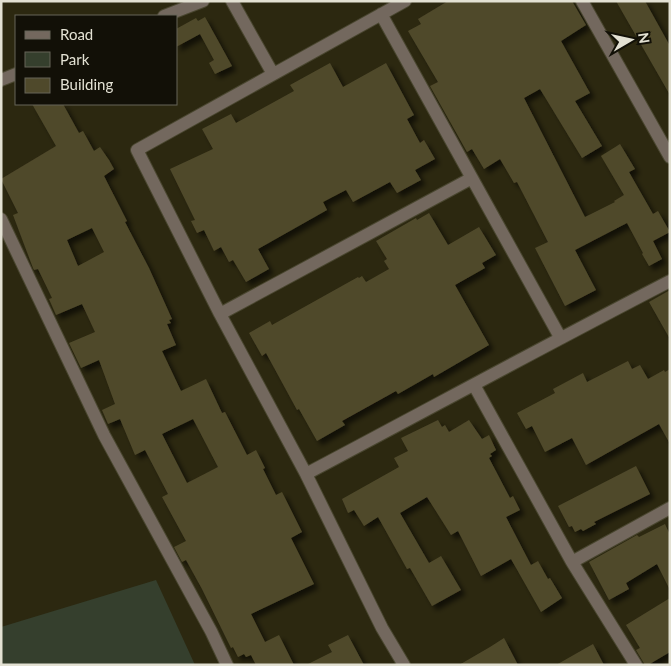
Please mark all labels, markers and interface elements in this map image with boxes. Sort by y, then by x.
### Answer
legend [15,15,178,105]
north arrow [606,15,656,65]
text: Road [60,25,93,43]
text: N [635,31,654,45]
text: Park [60,50,90,68]
text: Building [60,75,113,93]

